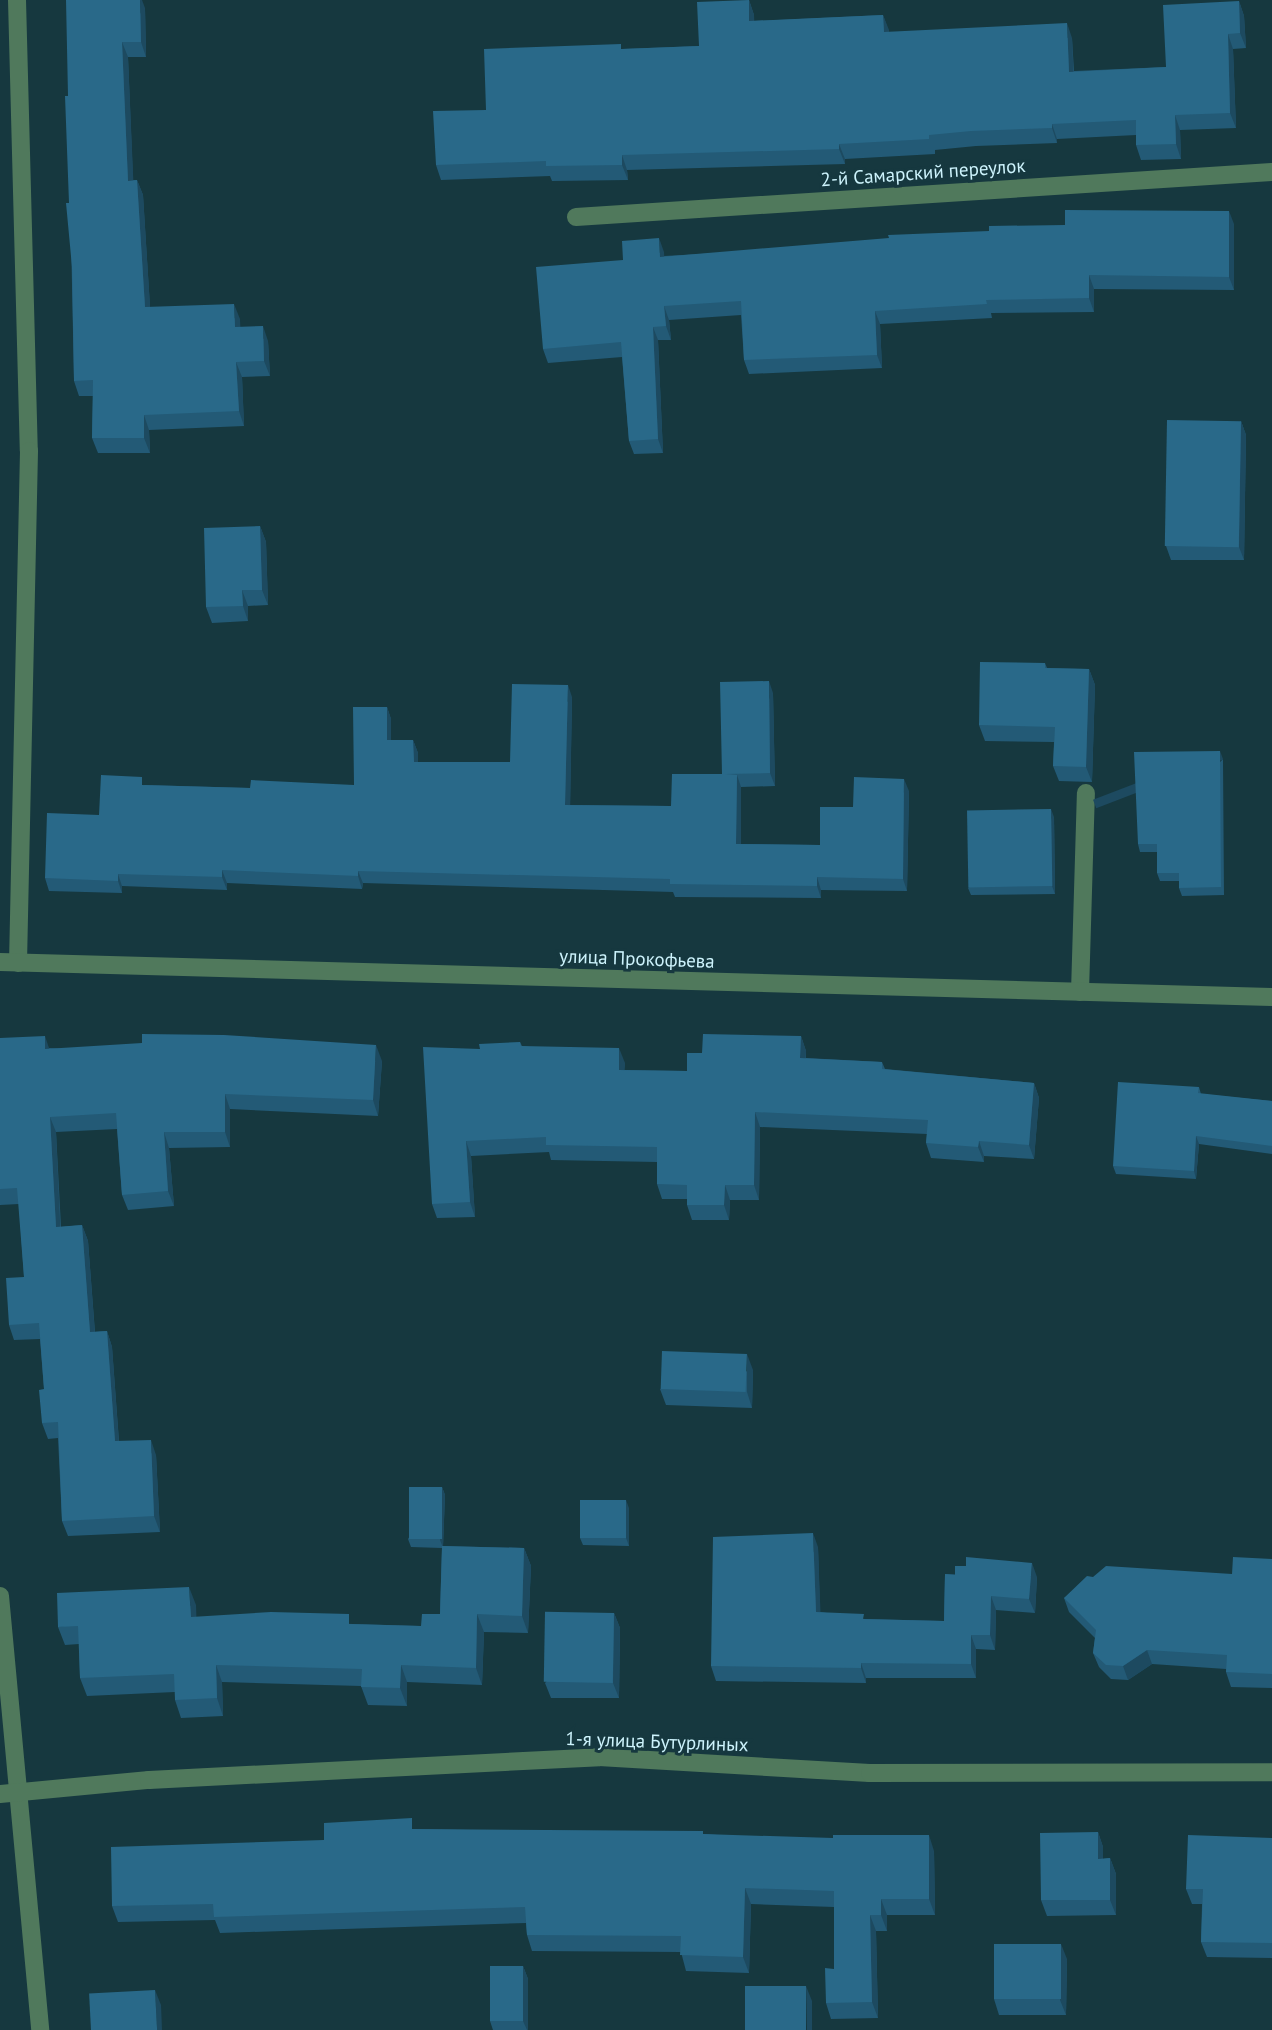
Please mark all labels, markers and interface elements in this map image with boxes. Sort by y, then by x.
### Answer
street label: 2-й Самарский переулок [820,154,1026,192]
street label: улица Прокофьева [559,945,715,973]
street label: 1-я улица Бутурлиных [565,1727,749,1757]

